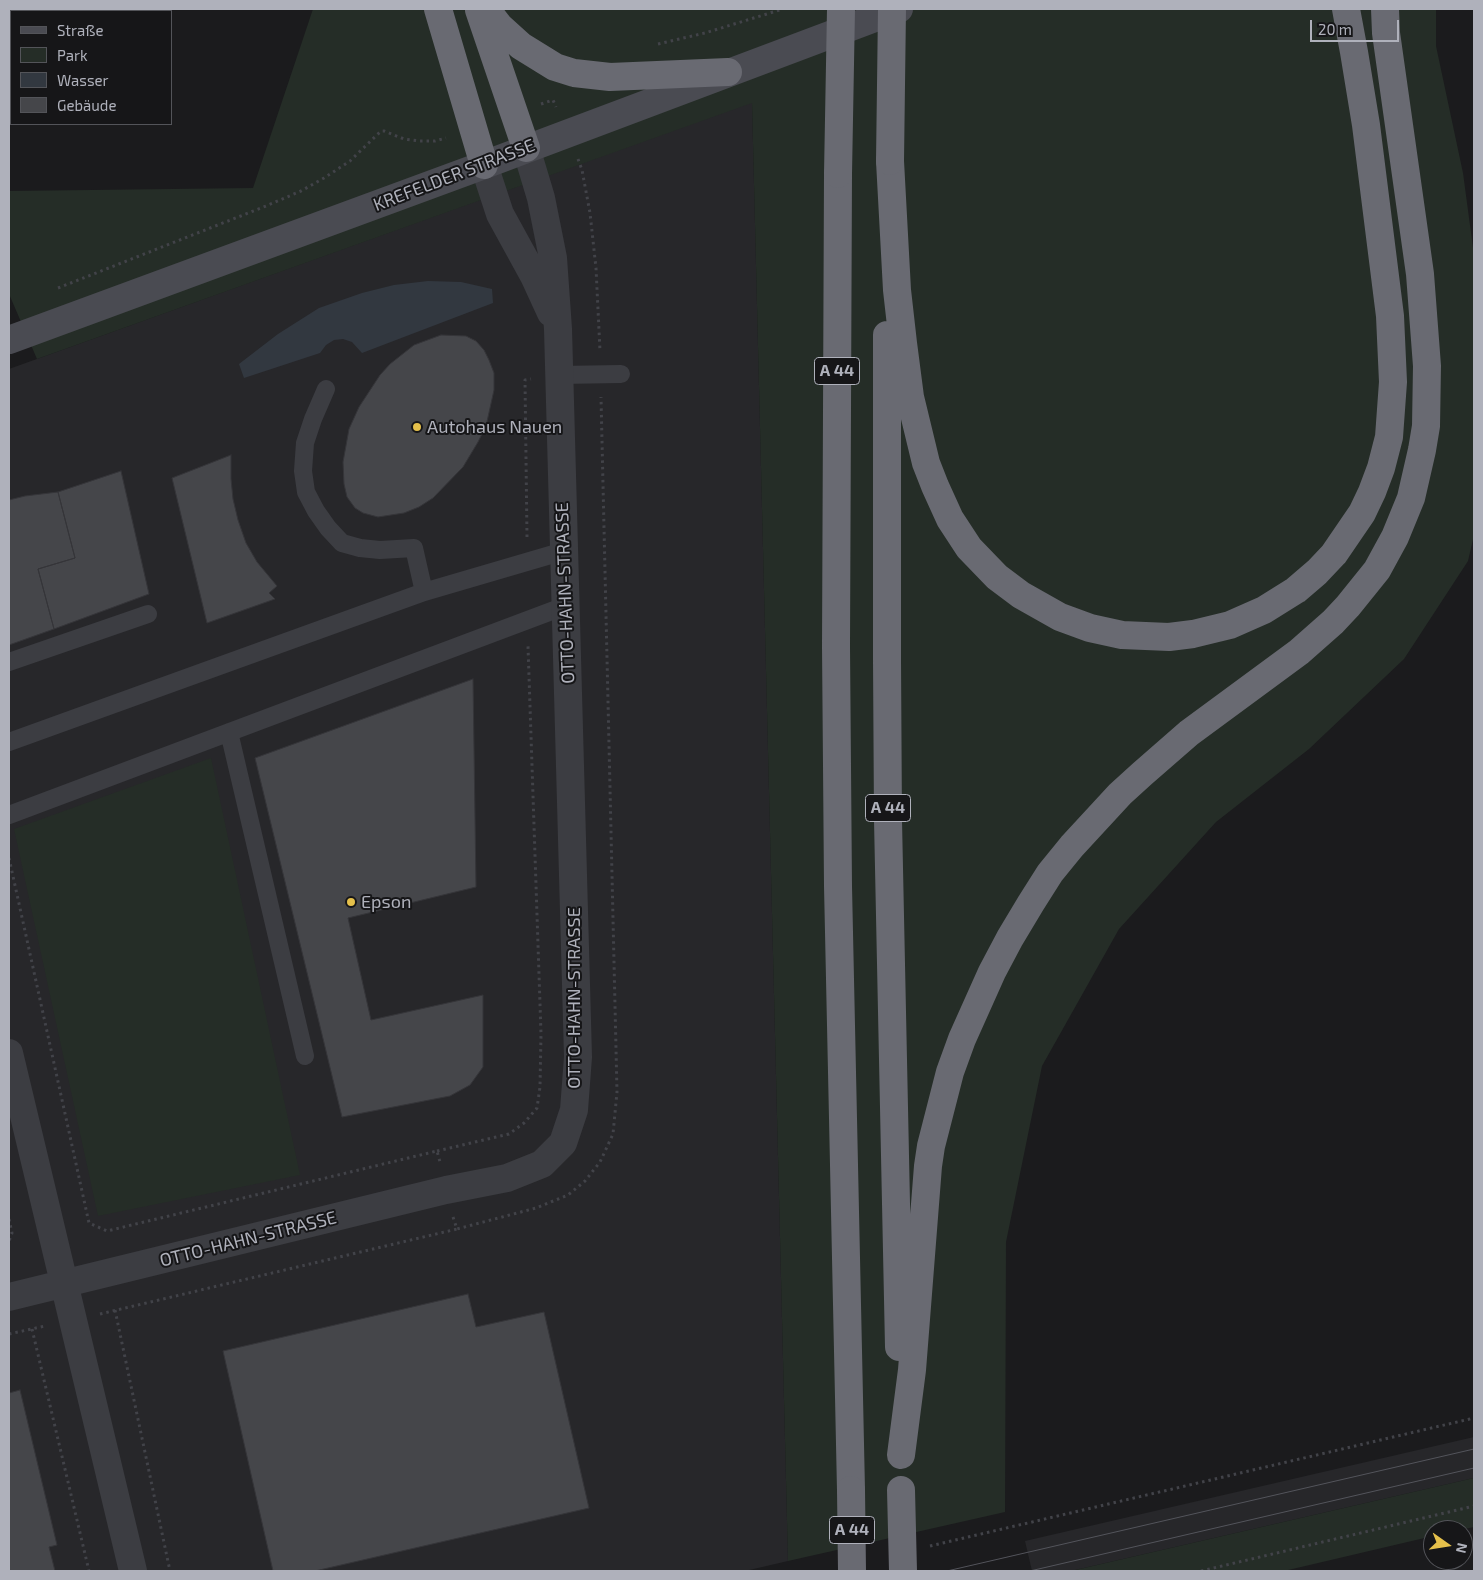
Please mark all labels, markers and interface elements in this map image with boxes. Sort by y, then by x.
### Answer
legend [10,10,172,125]
scale bar [1313,10,1402,42]
text: 20 m [1318,20,1352,38]
text: Straße [57,21,103,39]
text: Park [57,46,88,64]
text: Wasser [57,71,109,89]
text: Gebäude [57,96,116,114]
street label: KREFELDER STRASSE [370,134,538,216]
road number: A 44 [814,358,860,384]
place label: Autohaus Nauen [427,416,562,438]
marker: Autohaus Nauen [411,421,423,433]
street label: OTTO-HAHN-STRASSE [551,502,579,684]
road number: A 44 [866,794,910,821]
place label: Epson [361,891,411,913]
marker: Epson [345,896,357,908]
street label: OTTO-HAHN-STRASSE [563,907,585,1089]
street label: OTTO-HAHN-STRASSE [157,1207,339,1271]
road number: A 44 [830,1516,874,1544]
north arrow [1423,1520,1473,1570]
text: N [1453,1541,1472,1555]

